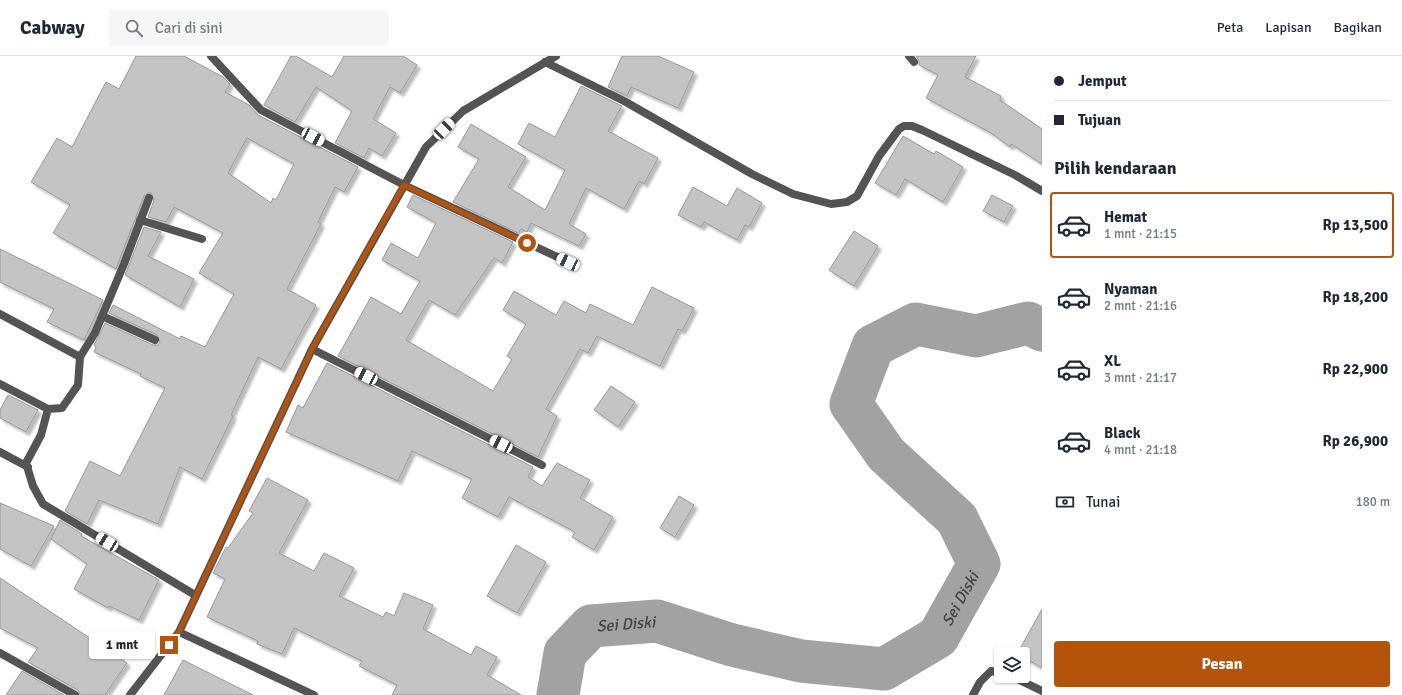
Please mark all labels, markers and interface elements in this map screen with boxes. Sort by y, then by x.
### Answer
search box [109,10,389,46]
text: Cabway [20,16,85,40]
icon: search [123,17,145,39]
text: Cari di sini [155,19,223,37]
text: Peta [1217,19,1243,36]
text: Lapisan [1265,19,1312,36]
text: Bagikan [1334,19,1382,36]
text: Jemput [1078,72,1127,90]
text: Tujuan [1078,111,1121,129]
car [431,116,457,142]
car [300,126,326,148]
text: Pilih kendaraan [1054,157,1177,179]
icon: car [1056,207,1092,243]
text: Hemat [1104,208,1147,226]
text: Rp 13,500 [1322,216,1388,234]
text: 1 mnt · 21:15 [1104,226,1177,242]
route start [518,234,536,252]
car [555,251,581,273]
icon: car [1056,279,1092,315]
text: Nyaman [1104,280,1157,298]
text: Rp 18,200 [1322,288,1388,306]
text: 2 mnt · 21:16 [1104,298,1177,314]
icon: car [1056,351,1092,387]
text: XL [1104,352,1121,370]
text: Rp 22,900 [1322,360,1388,378]
car [353,365,379,387]
text: 3 mnt · 21:17 [1104,370,1177,386]
icon: car [1056,423,1092,459]
text: Black [1104,424,1141,442]
text: Rp 26,900 [1322,432,1388,450]
car [488,433,514,455]
text: 4 mnt · 21:18 [1104,442,1177,458]
icon: cash [1054,491,1076,513]
text: Tunai [1086,493,1120,511]
text: 180 m [1356,494,1390,510]
car [94,531,120,553]
water label: Sei Diski [937,567,984,630]
water label: Sei Diski [596,612,658,637]
callout: 1 mnt [89,631,155,659]
route end [160,636,178,654]
text: 1 mnt [106,637,138,653]
button: Pesan [1054,641,1390,687]
map controls [994,647,1030,683]
button: layers [994,647,1030,683]

